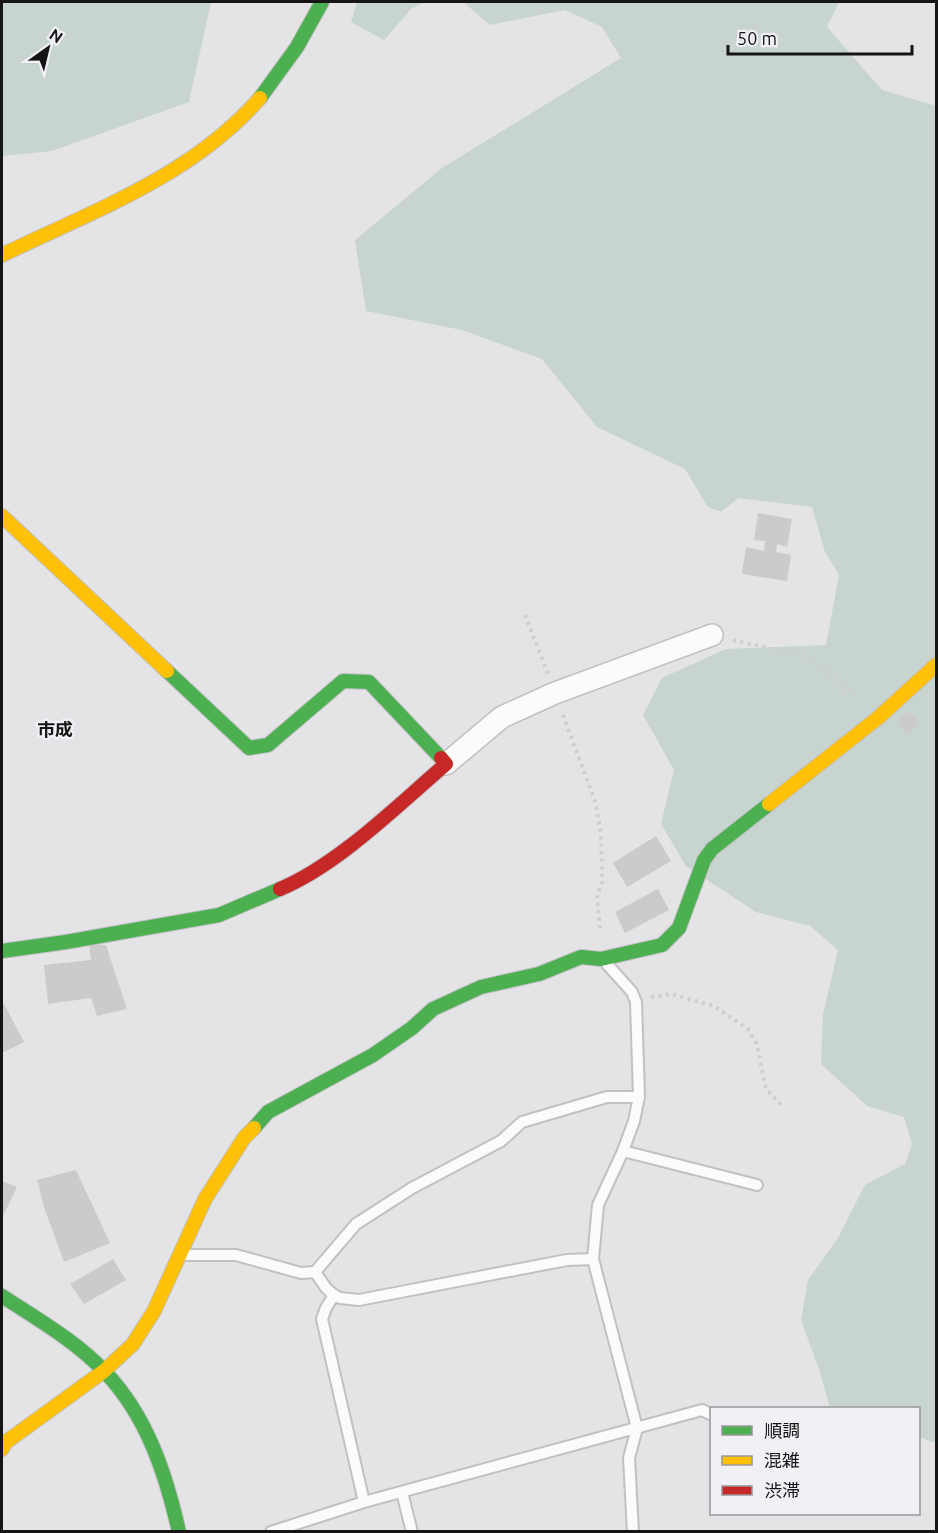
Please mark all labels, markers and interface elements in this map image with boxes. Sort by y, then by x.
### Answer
north arrow [18,18,78,78]
scale bar [728,18,912,56]
text: N [46,25,66,46]
text: 50 m [737,28,777,48]
district label: 市成 [37,719,73,739]
legend [710,1407,920,1515]
text: 順調 [764,1420,800,1440]
text: 混雑 [764,1450,800,1470]
text: 渋滞 [764,1480,800,1500]

